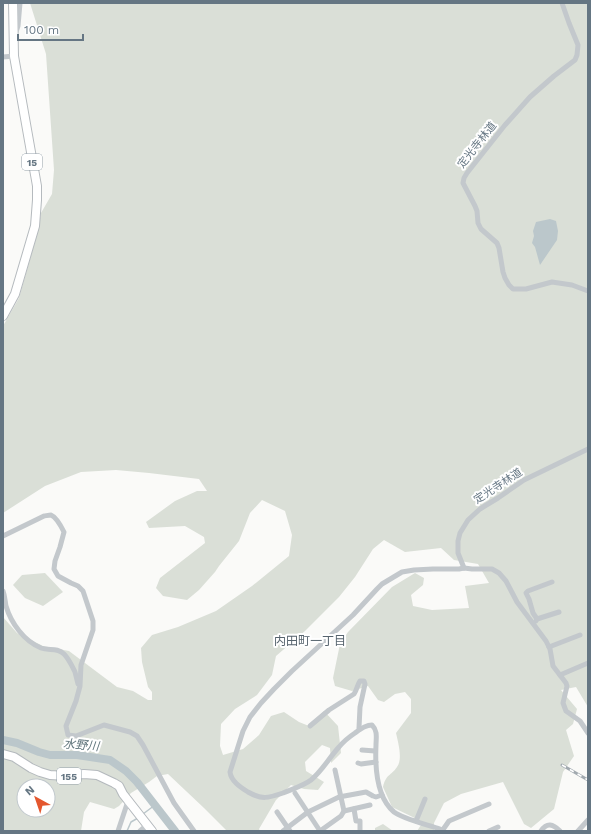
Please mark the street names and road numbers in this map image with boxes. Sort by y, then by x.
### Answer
street label: 定光寺林道 [455,119,499,171]
road number: 15 [22,154,42,170]
street label: 定光寺林道 [471,466,525,506]
road number: 155 [57,768,81,784]

